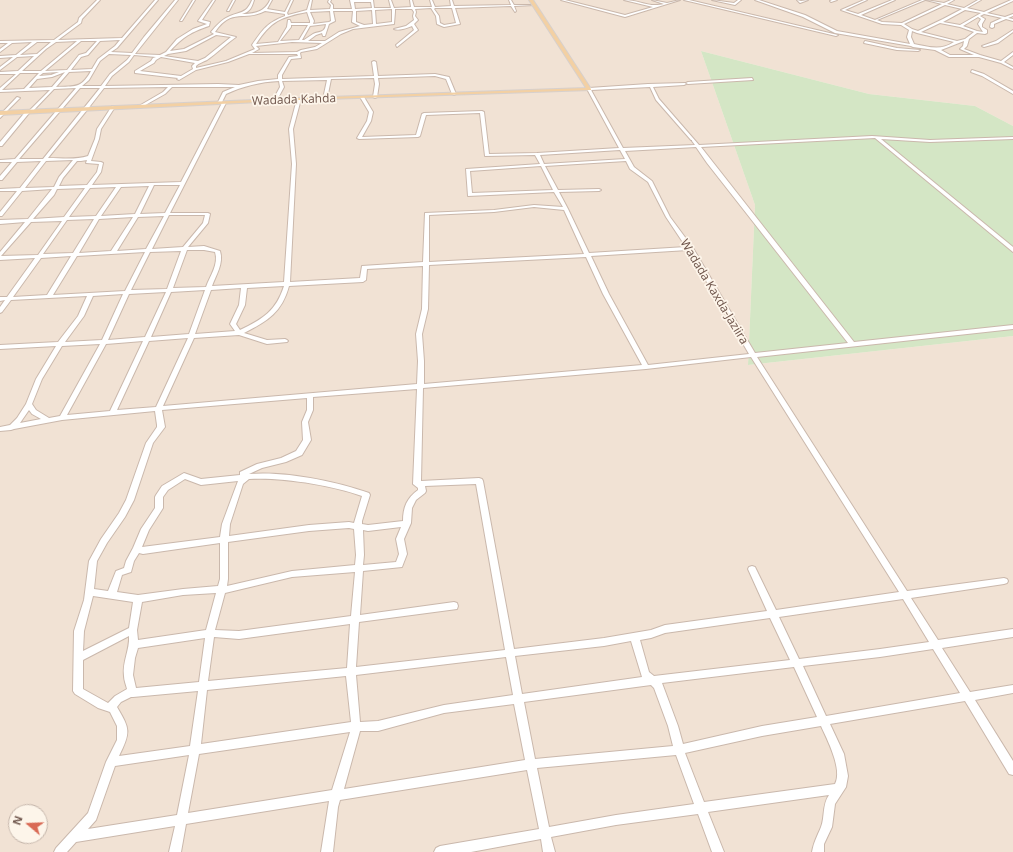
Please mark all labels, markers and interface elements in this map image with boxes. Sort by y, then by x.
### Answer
street label: Wadada Kahda [252,91,336,109]
street label: Wadada Kaxda-Jaziira [677,237,751,347]
north arrow [8,804,48,844]
text: N [9,814,26,827]

